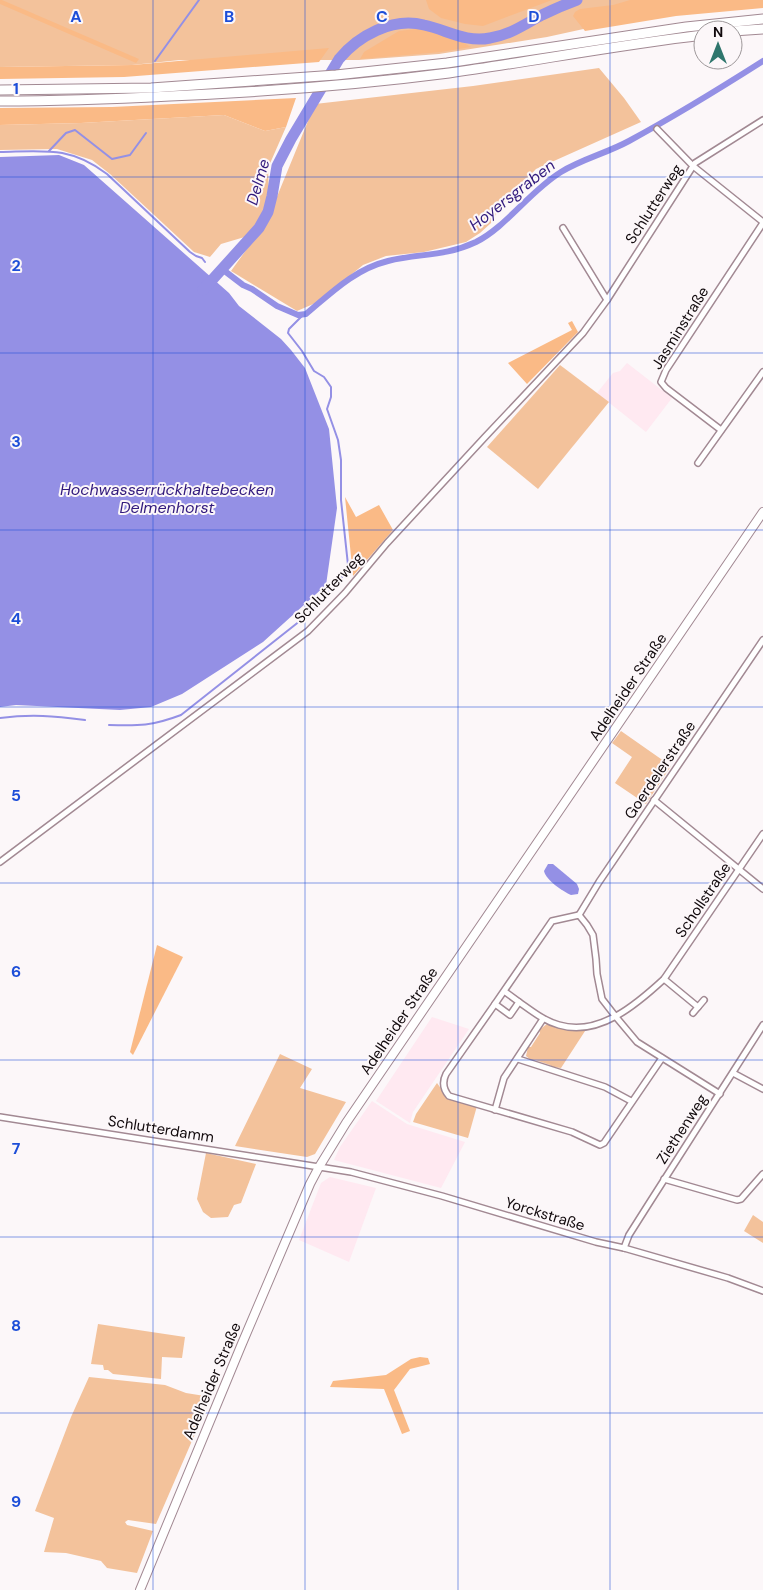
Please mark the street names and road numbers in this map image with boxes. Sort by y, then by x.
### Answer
street label: Schlutterweg [621,160,687,248]
street label: Jasminstraße [647,283,713,373]
street label: Schlutterweg [290,548,368,628]
street label: Adelheider Straße [585,629,671,745]
street label: Goerdelerstraße [620,717,700,823]
street label: Schollstraße [671,859,735,941]
street label: Adelheider Straße [356,963,442,1079]
street label: Ziethenweg [652,1090,712,1168]
street label: Schlutterdamm [106,1111,216,1147]
street label: Yorckstraße [503,1192,587,1236]
street label: Adelheider Straße [178,1319,246,1443]

